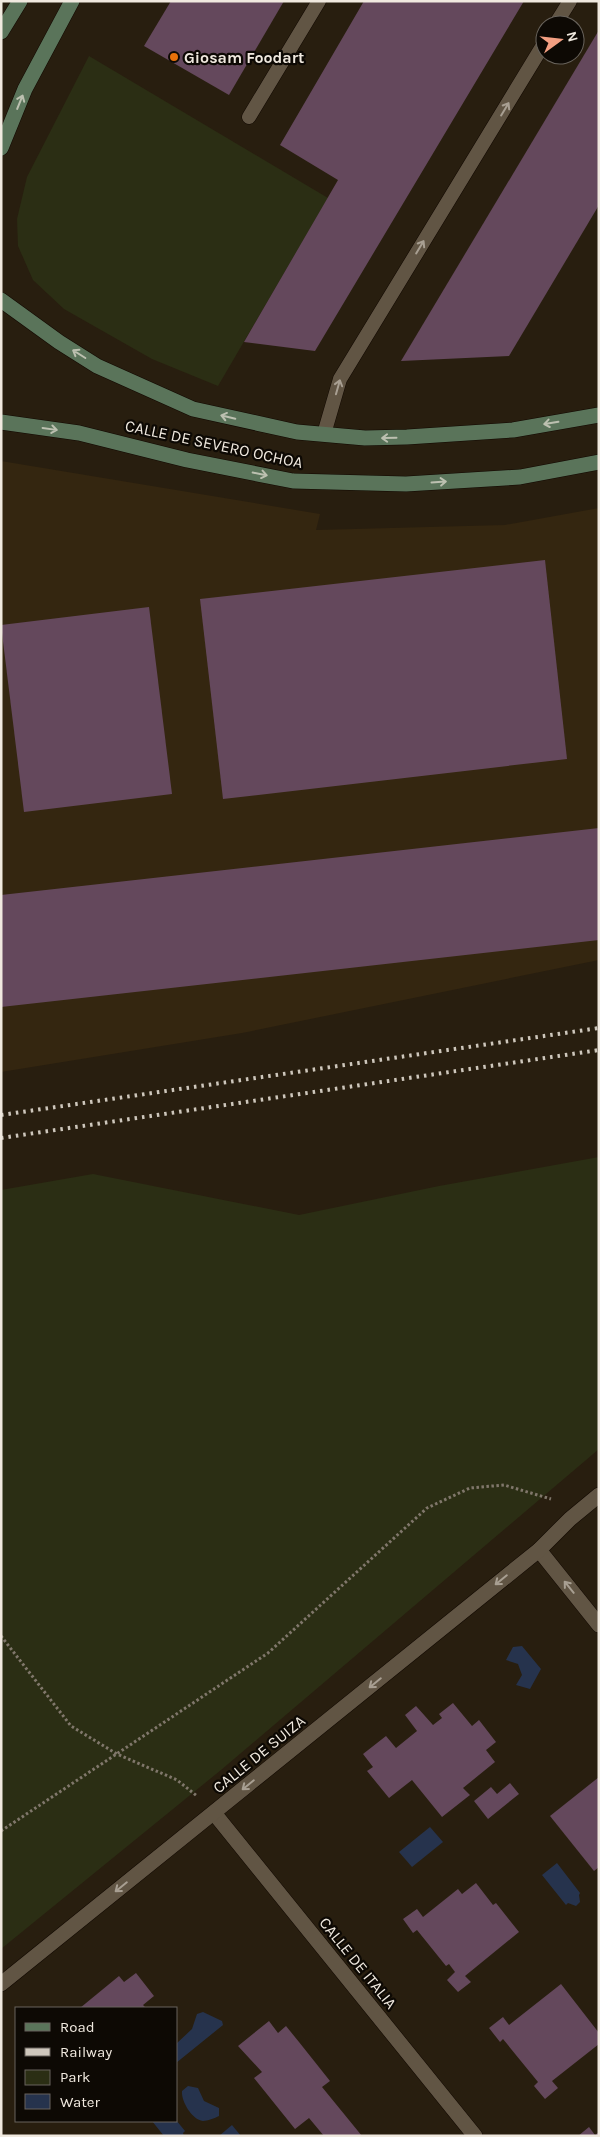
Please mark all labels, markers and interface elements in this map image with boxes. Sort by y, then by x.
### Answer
north arrow [535,15,585,65]
text: N [563,30,582,44]
place label: Giosam Foodart [184,48,304,67]
marker: Giosam Foodart [168,51,180,63]
one-way arrow [16,95,25,110]
one-way arrow [500,102,510,116]
one-way arrow [416,241,426,255]
one-way arrow [73,349,87,359]
one-way arrow [333,380,343,396]
one-way arrow [221,412,237,421]
street label: CALLE DE SEVERO OCHOA [123,416,305,472]
one-way arrow [543,419,559,429]
one-way arrow [41,424,57,434]
one-way arrow [381,433,397,442]
one-way arrow [251,470,267,479]
one-way arrow [430,478,446,487]
one-way arrow [495,1575,508,1586]
one-way arrow [563,1581,574,1594]
one-way arrow [368,1677,381,1688]
street label: CALLE DE SUIZA [209,1711,309,1797]
one-way arrow [242,1779,255,1790]
one-way arrow [115,1881,128,1892]
street label: CALLE DE ITALIA [315,1913,401,2013]
legend [15,2007,178,2122]
text: Road [60,2018,95,2036]
text: Railway [60,2043,112,2061]
text: Park [60,2068,90,2086]
text: Water [60,2093,101,2111]

